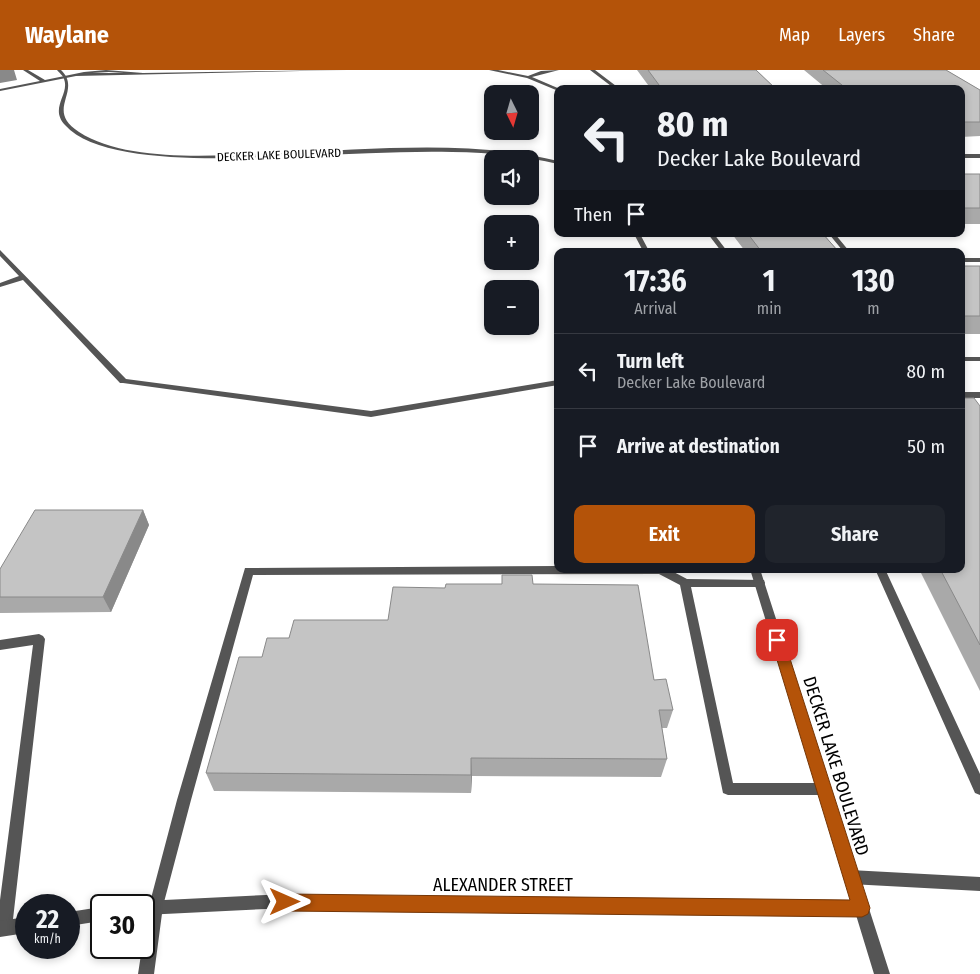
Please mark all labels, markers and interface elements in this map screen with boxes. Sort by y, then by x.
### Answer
text: Waylane [25,21,109,49]
text: Map [779,24,810,46]
text: Layers [838,24,885,46]
text: Share [913,24,955,46]
north arrow [484,85,539,140]
map controls [484,85,539,335]
text: 80 m [657,103,729,145]
icon: left [574,105,639,170]
text: Decker Lake Boulevard [657,145,861,172]
street label: DECKER LAKE BOULEVARD [217,146,341,164]
button: sound [484,150,539,205]
icon: arrive [622,200,650,228]
text: Then [574,203,612,226]
button: + [484,215,539,270]
text: 17:36 [624,263,687,299]
text: 1 [763,263,776,299]
text: 130 [852,263,895,299]
button: − [484,280,539,335]
text: Arrival [634,299,677,318]
text: min [757,299,782,318]
text: m [867,299,879,318]
text: Turn left [617,350,684,373]
icon: left [574,357,602,385]
text: 80 m [907,360,945,383]
text: Decker Lake Boulevard [617,373,765,392]
icon: arrive [574,432,602,460]
text: Arrive at destination [617,435,780,458]
text: 50 m [907,435,945,458]
button: Exit [574,505,755,563]
button: Share [765,505,945,563]
pin [756,619,798,661]
icon: arrive [763,626,791,654]
street label: DECKER LAKE BOULEVARD [798,674,874,858]
street label: ALEXANDER STREET [433,874,574,896]
position arrow [258,875,310,927]
speed limit sign: 30 [90,894,155,959]
text: 22 [36,905,59,935]
text: km/h [34,932,61,946]

